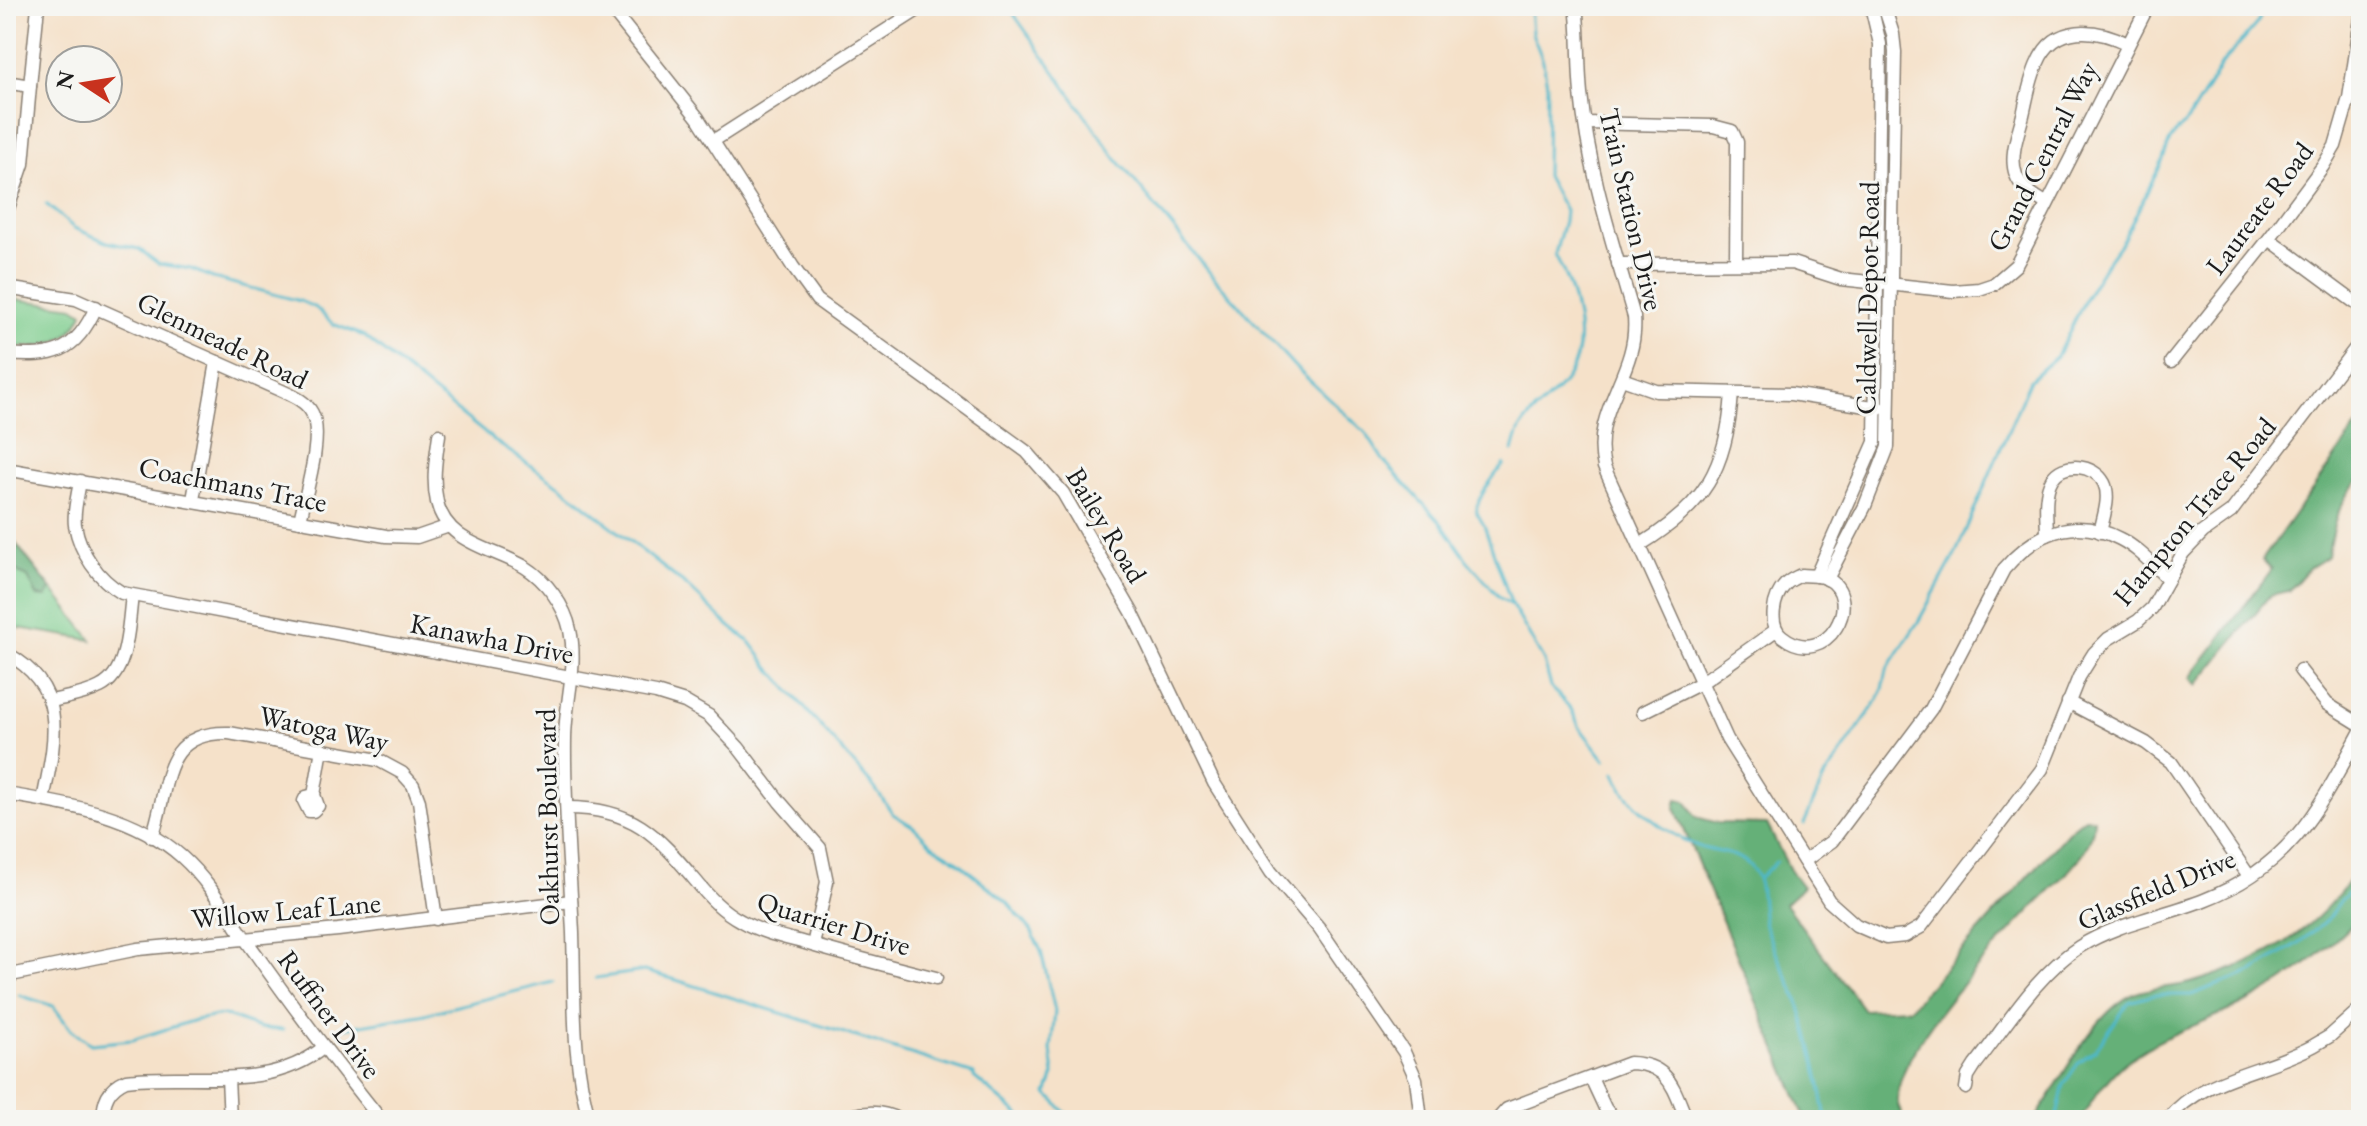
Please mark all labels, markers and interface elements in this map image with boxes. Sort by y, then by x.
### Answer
north arrow [44,44,124,124]
street label: Grand Central Way [1979,54,2106,257]
text: N [49,68,81,92]
street label: Train Station Drive [1591,104,1673,314]
street label: Laureate Road [2197,134,2321,282]
street label: Caldwell Depot Road [1847,180,1887,415]
street label: Glenmeade Road [132,283,315,397]
street label: Hampton Trace Road [2104,409,2284,613]
street label: Coachmans Trace [136,448,330,520]
street label: Bailey Road [1058,461,1156,590]
street label: Kanawha Drive [407,605,577,672]
street label: Watoga Way [256,697,393,759]
street label: Oakhurst Boulevard [527,707,567,926]
street label: Glassfield Drive [2072,840,2240,938]
street label: Quarrier Drive [753,883,915,963]
street label: Willow Leaf Lane [190,884,382,936]
street label: Ruffner Drive [270,943,390,1085]

